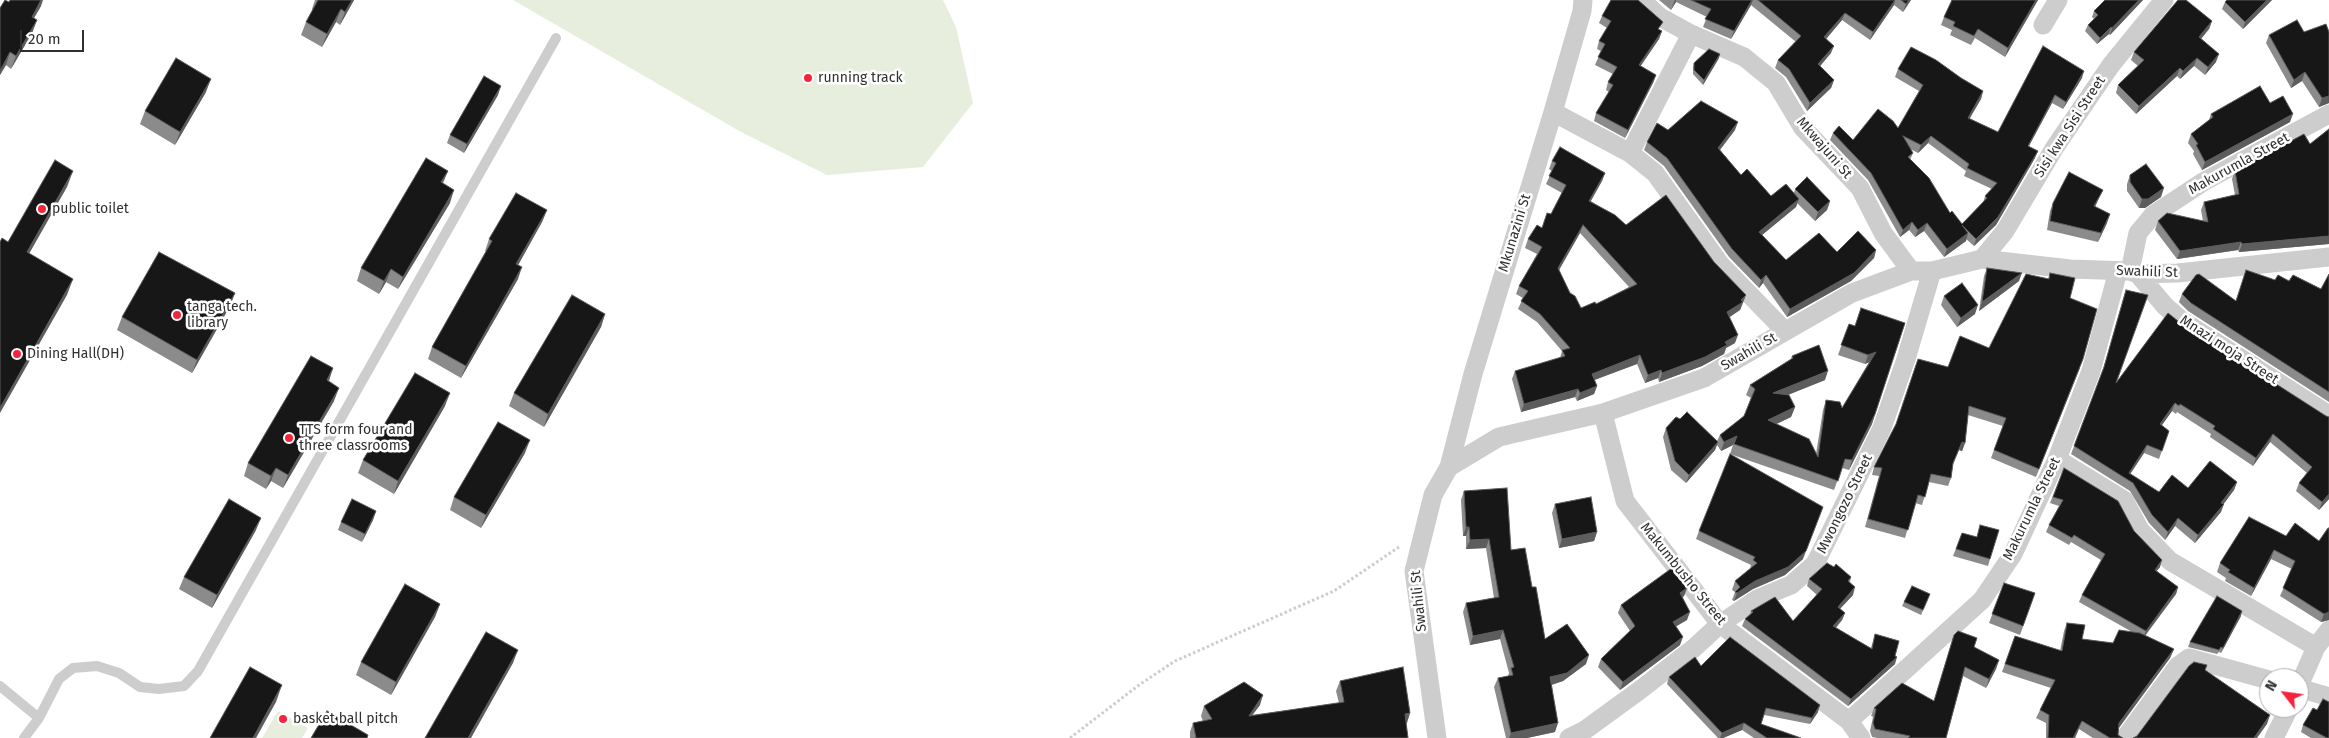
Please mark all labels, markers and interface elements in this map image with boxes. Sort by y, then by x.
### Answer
scale bar [22,20,86,52]
text: 20 m [28,30,61,48]
place label: running track [818,70,903,86]
marker: running track [802,72,814,84]
street label: Sisi kwa Sisi Street [2031,73,2109,181]
street label: Mkwajuni St [1793,114,1855,182]
street label: Makurumla Street [2186,129,2292,199]
street label: Mkunazini St [1495,192,1535,274]
place label: public toilet [52,201,129,217]
marker: public toilet [36,203,48,215]
street label: Swahili St [2116,263,2178,281]
place label: tanga tech. library [187,299,257,332]
marker: tanga tech. library [171,309,183,321]
street label: Mnazi moja Street [2177,312,2281,388]
street label: Swahili St [1718,329,1780,375]
place label: Dining Hall(DH) [27,346,124,362]
marker: Dining Hall(DH) [11,348,23,360]
place label: TTS form four and three classrooms [299,422,413,454]
marker: TTS form four and three classrooms [283,432,295,444]
street label: Mwongozo Street [1814,452,1876,556]
street label: Makurumla Street [2000,455,2064,563]
street label: Makumbusho Street [1637,519,1729,629]
street label: Swahili St [1407,569,1431,633]
north arrow [2259,668,2309,718]
text: N [2262,677,2281,694]
place label: basket ball pitch [293,711,398,727]
marker: basket ball pitch [277,713,289,725]

